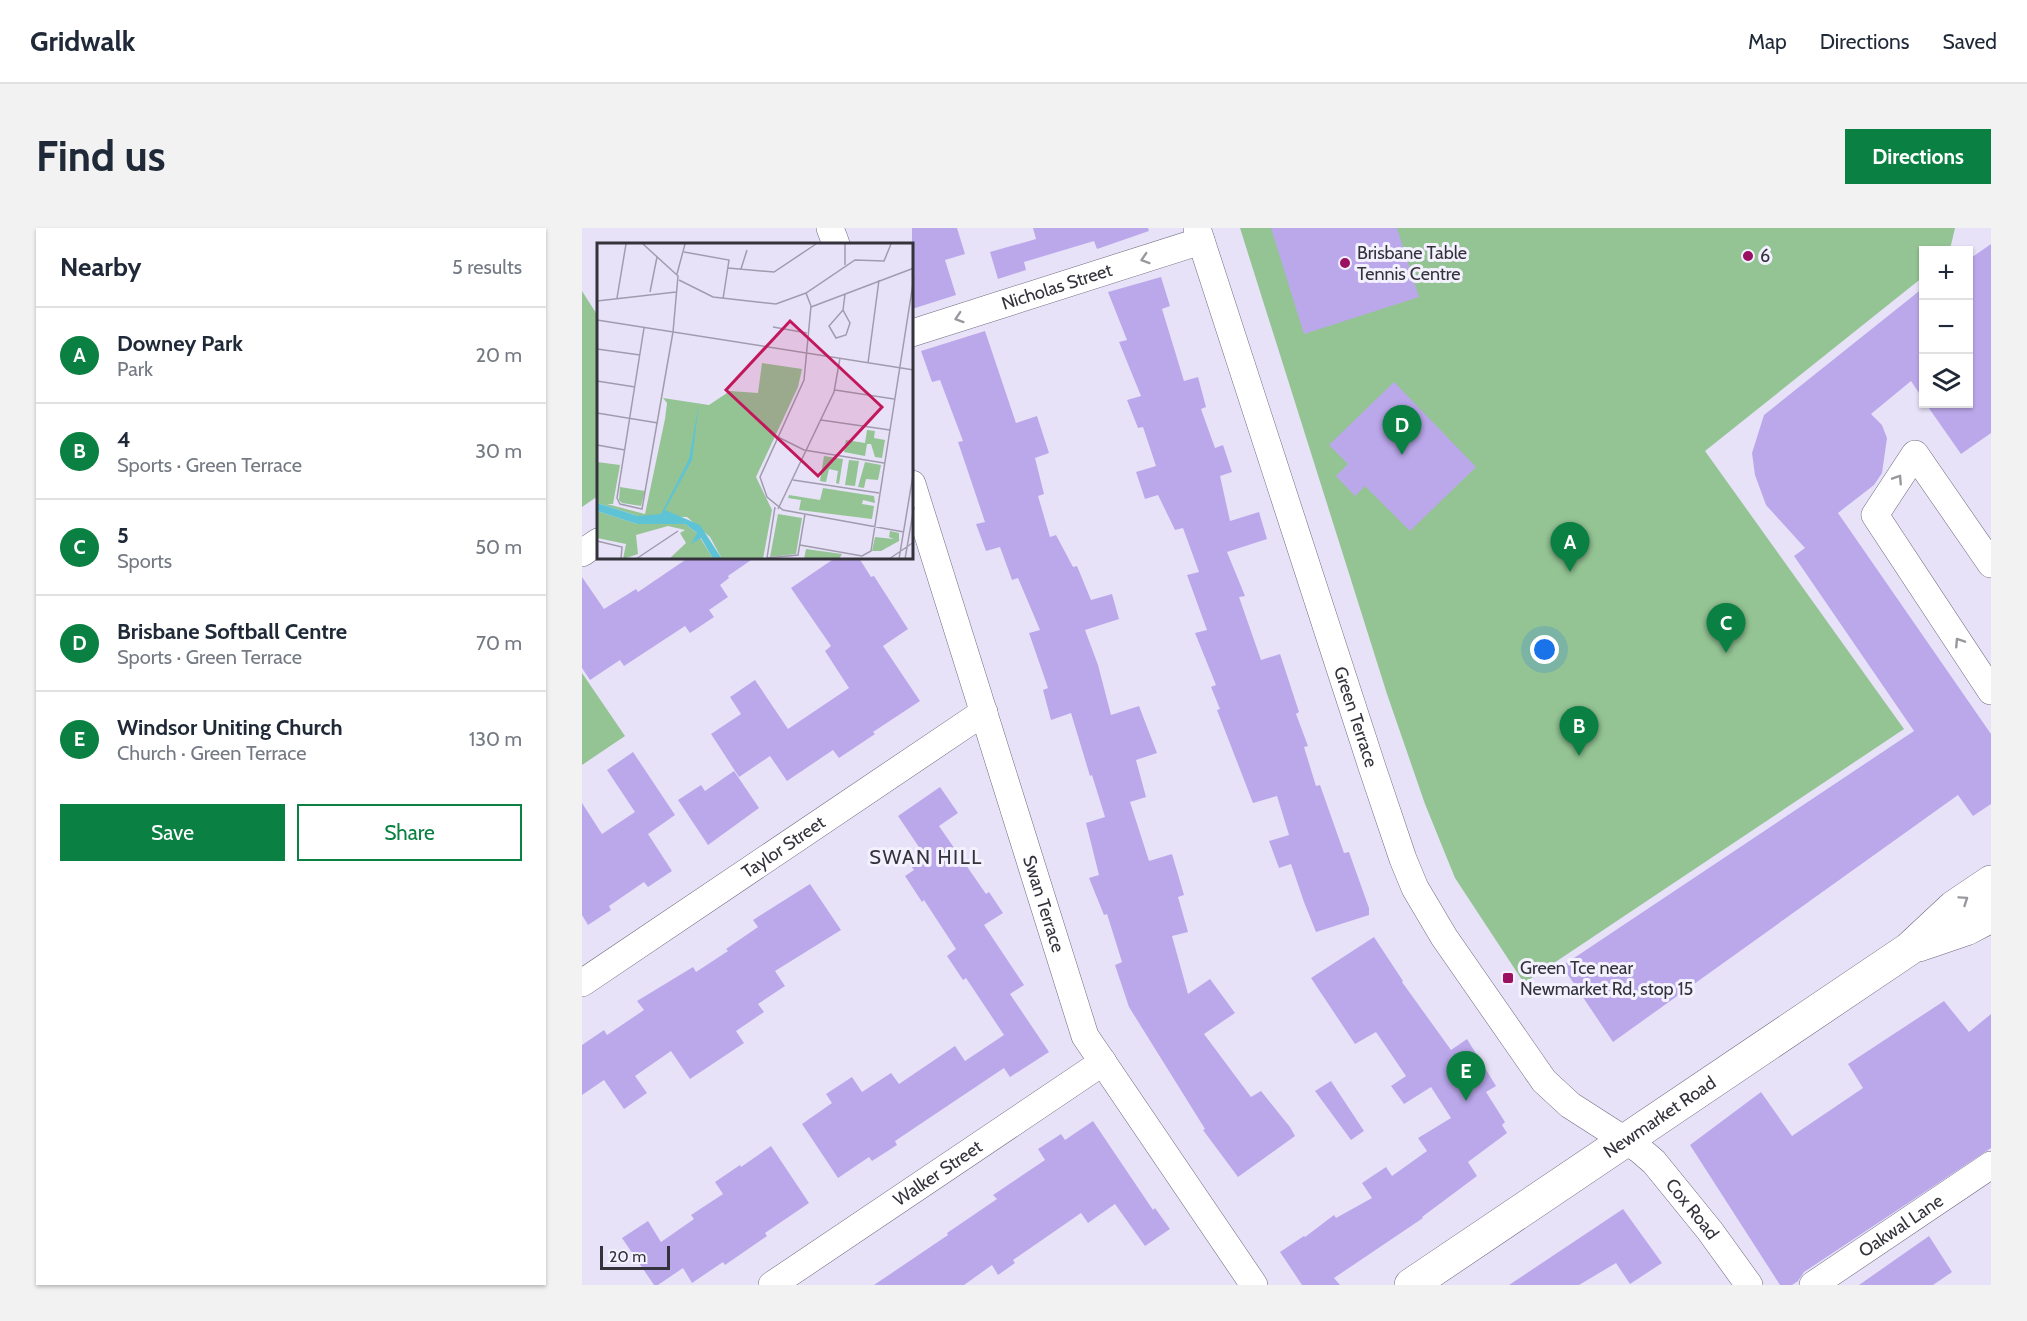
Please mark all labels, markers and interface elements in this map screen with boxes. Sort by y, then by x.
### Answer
text: Gridwalk [30,24,135,58]
text: Map [1748,29,1787,54]
text: Directions [1820,29,1909,54]
text: Saved [1942,29,1997,54]
button: Directions [1845,129,1991,184]
text: Find us [36,130,165,182]
place label: Brisbane Table Tennis Centre [1357,242,1467,285]
inset map [597,243,914,560]
place label: 6 [1760,245,1770,267]
map controls [1919,246,1973,408]
button: + [1919,246,1973,300]
marker: 6 [1741,249,1755,263]
text: Nearby [60,251,141,283]
one-way arrow [1140,252,1151,264]
text: 5 results [452,255,522,279]
marker: Brisbane Table Tennis Centre [1338,256,1352,270]
street label: Nicholas Street [999,259,1115,315]
button: − [1919,300,1973,354]
one-way arrow [954,310,965,323]
text: Downey Park [117,330,243,357]
text: A [73,343,86,367]
text: 20 m [476,343,522,367]
button: layers [1919,354,1973,408]
text: Park [117,357,153,381]
pin: D [1382,406,1422,455]
text: 4 [117,426,131,453]
text: B [73,439,86,463]
text: 30 m [475,439,522,463]
text: Sports · Green Terrace [117,453,302,477]
one-way arrow [1891,475,1902,486]
text: 5 [117,522,129,549]
pin: A [1550,522,1590,572]
text: C [73,535,86,559]
text: 50 m [475,535,522,559]
text: Sports [117,549,172,573]
pin: C [1706,604,1746,653]
text: Brisbane Softball Centre [117,618,347,645]
text: D [72,631,87,655]
text: 70 m [476,631,522,655]
your location [1530,635,1559,664]
one-way arrow [1955,638,1966,649]
text: Sports · Green Terrace [117,645,302,669]
street label: Green Terrace [1329,664,1382,770]
pin: B [1560,706,1598,756]
text: Windsor Uniting Church [117,714,343,741]
text: E [74,727,85,751]
text: 130 m [469,727,522,751]
text: Church · Green Terrace [117,741,307,765]
button: Save [60,804,285,861]
button: Share [297,804,522,861]
street label: Taylor Street [738,811,829,883]
district label: SWAN HILL [869,845,983,869]
street label: Swan Terrace [1018,853,1069,955]
one-way arrow [1958,896,1969,907]
place label: Green Tce near Newmarket Rd, stop 15 [1520,957,1693,1000]
marker: Green Tce near Newmarket Rd, stop 15 [1501,971,1515,985]
pin: E [1446,1052,1486,1101]
street label: Newmarket Road [1599,1071,1720,1163]
street label: Walker Street [889,1136,986,1211]
street label: Cox Road [1661,1174,1723,1244]
street label: Oakwal Lane [1854,1189,1947,1262]
scale bar [600,1243,670,1270]
text: 20 m [609,1247,646,1266]

